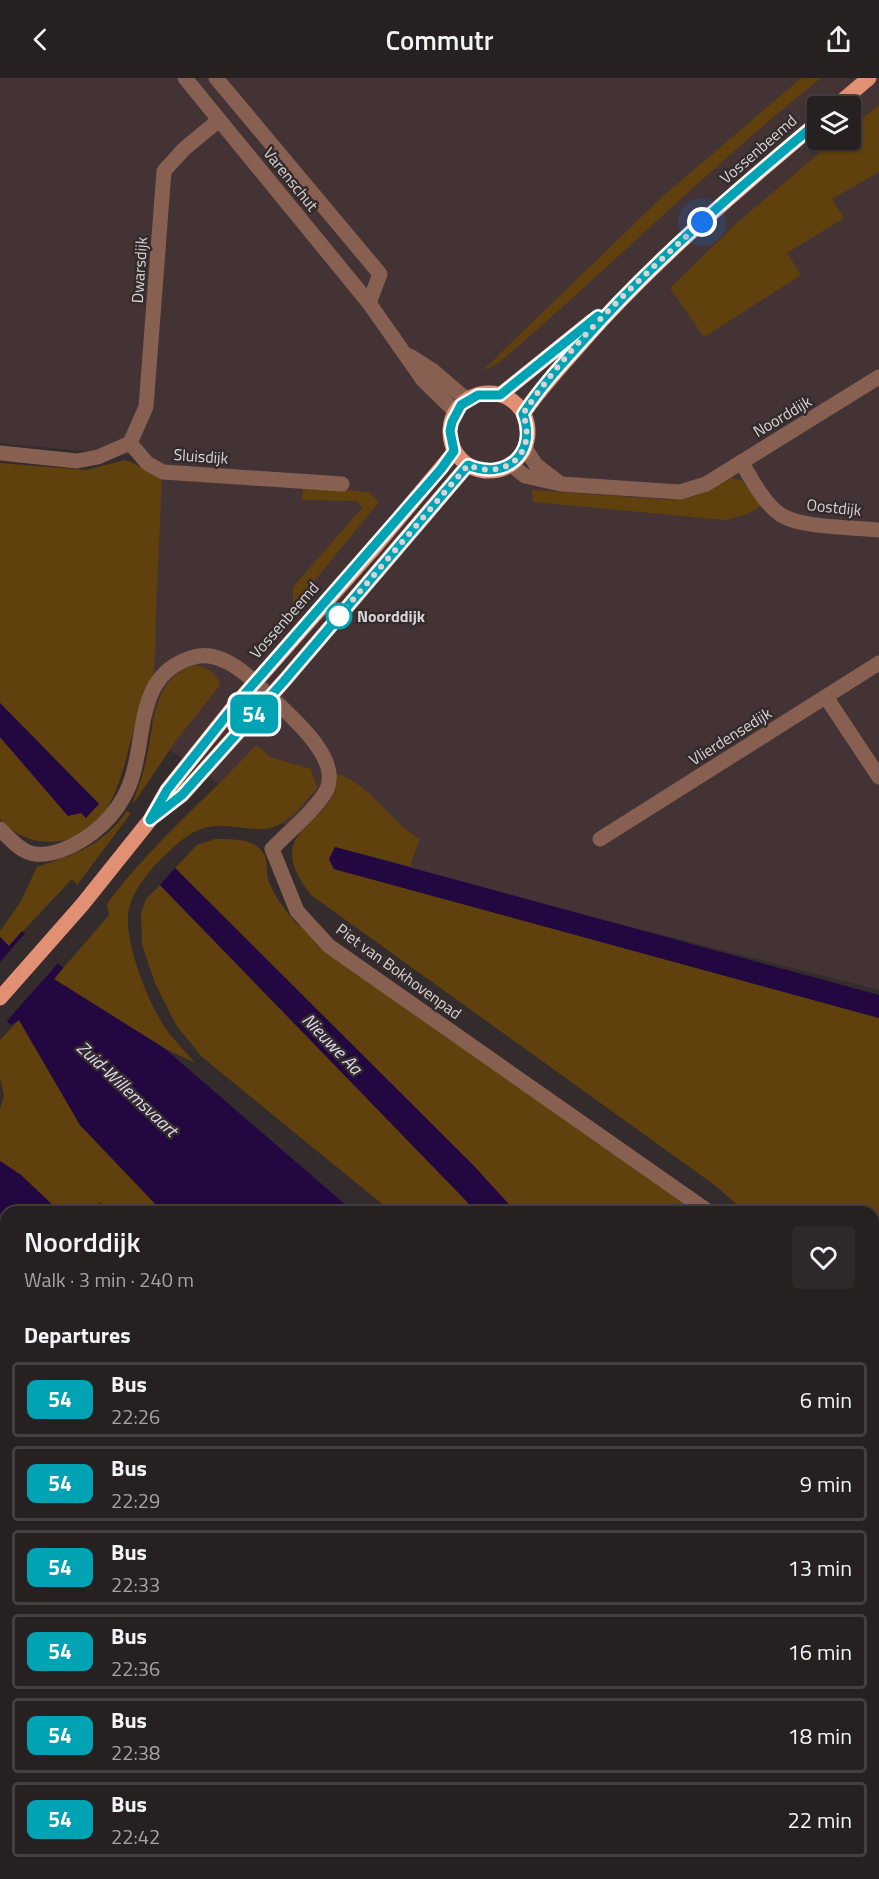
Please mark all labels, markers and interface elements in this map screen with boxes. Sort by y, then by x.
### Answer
text: Commutr [385,19,494,60]
icon: back [24,23,57,56]
icon: share [822,23,855,56]
map controls [807,96,861,150]
button: layers [807,96,861,150]
street label: Vossenbeemd [714,109,802,189]
street label: Varenschut [258,142,324,216]
your location [687,207,717,237]
street label: Dwarsdijk [125,236,153,304]
street label: Noorddijk [748,389,816,443]
street label: Sluisdijk [173,442,230,470]
street label: Oostdijk [805,492,863,522]
street label: Vossenbeemd [244,576,324,664]
marker: Noorddijk [326,603,352,629]
place label: Noorddijk [357,604,426,628]
line badge: 54 [227,694,281,734]
text: 54 [242,698,266,730]
street label: Vlierdensedijk [684,701,776,771]
street label: Piet van Bokhovenpad [331,917,467,1025]
water label: Nieuwe Aa [296,1007,369,1081]
water label: Zuid-Willemsvaart [71,1035,186,1144]
text: Noorddijk [24,1220,140,1263]
button: heart [792,1226,855,1289]
text: Walk · 3 min · 240 m [24,1264,194,1295]
text: Departures [24,1318,131,1352]
text: Bus [111,1367,147,1401]
text: 54 [48,1383,72,1415]
text: 6 min [800,1383,852,1417]
text: 22:26 [111,1401,160,1432]
text: Bus [111,1451,147,1485]
text: 54 [48,1467,72,1499]
text: 9 min [800,1467,852,1501]
text: 22:29 [111,1485,160,1516]
text: Bus [111,1535,147,1569]
text: 54 [48,1551,72,1583]
text: 13 min [787,1551,852,1585]
text: 22:33 [111,1569,160,1600]
text: Bus [111,1619,147,1653]
text: 54 [48,1635,72,1667]
text: 16 min [787,1635,852,1669]
text: 22:36 [111,1653,160,1684]
text: Bus [111,1703,147,1737]
text: 54 [48,1719,72,1751]
text: 18 min [787,1719,852,1753]
text: 22:38 [111,1737,160,1768]
text: Bus [111,1787,147,1821]
text: 54 [48,1803,72,1835]
text: 22 min [787,1803,852,1837]
text: 22:42 [111,1821,160,1852]

